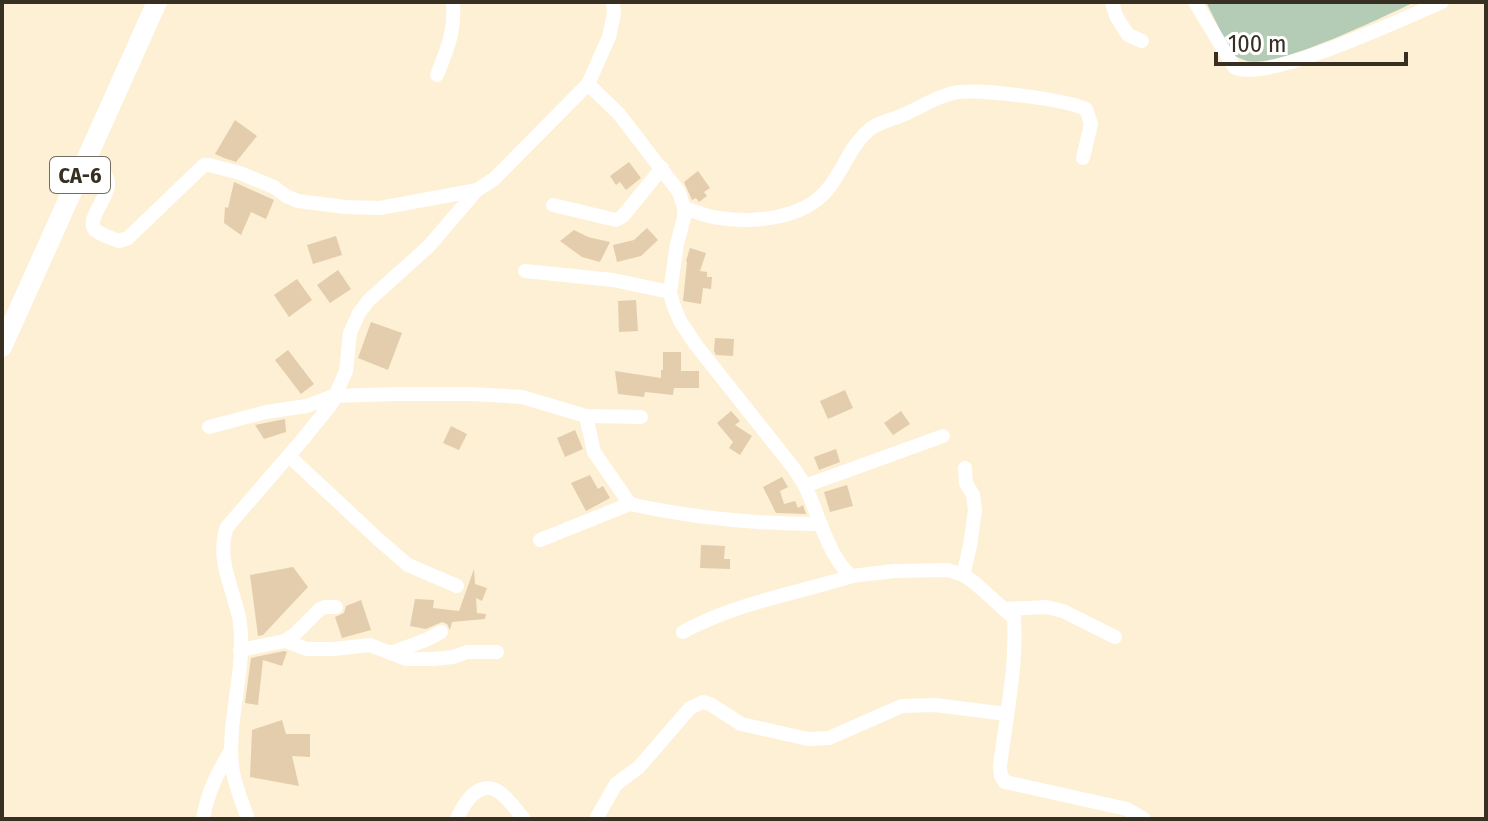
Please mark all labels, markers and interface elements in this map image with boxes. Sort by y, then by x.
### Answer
scale bar [1216,16,1406,66]
text: 100 m [1228,30,1286,58]
road number: CA-6 [50,157,110,193]

